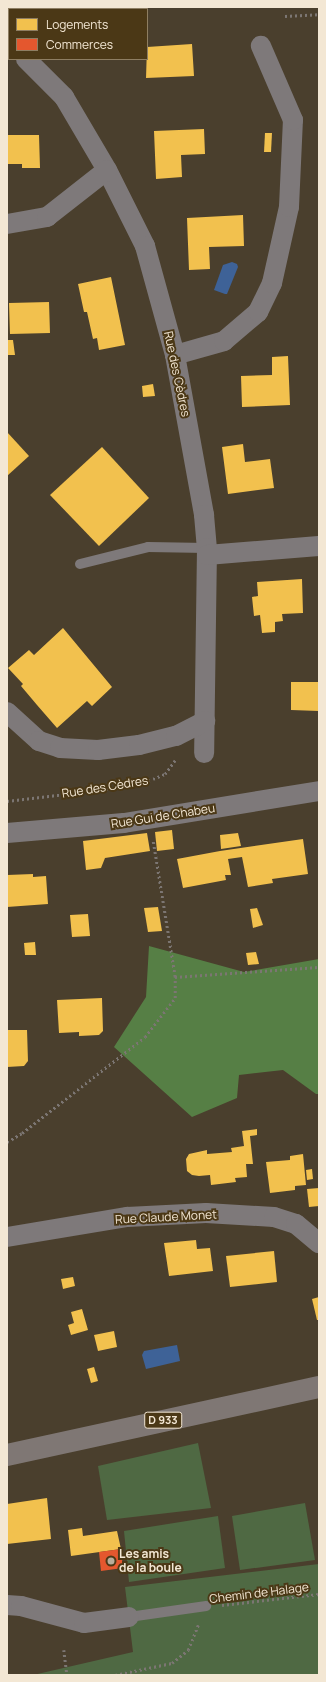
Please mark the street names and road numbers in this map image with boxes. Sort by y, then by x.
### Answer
street label: Rue des Cèdres [161,330,193,418]
street label: Rue des Cèdres [61,773,149,801]
street label: Rue Gui de Chabeu [110,801,216,831]
street label: Rue Claude Monet [115,1207,217,1227]
road number: D 933 [144,1411,182,1429]
street label: Chemin de Halage [208,1580,310,1606]

